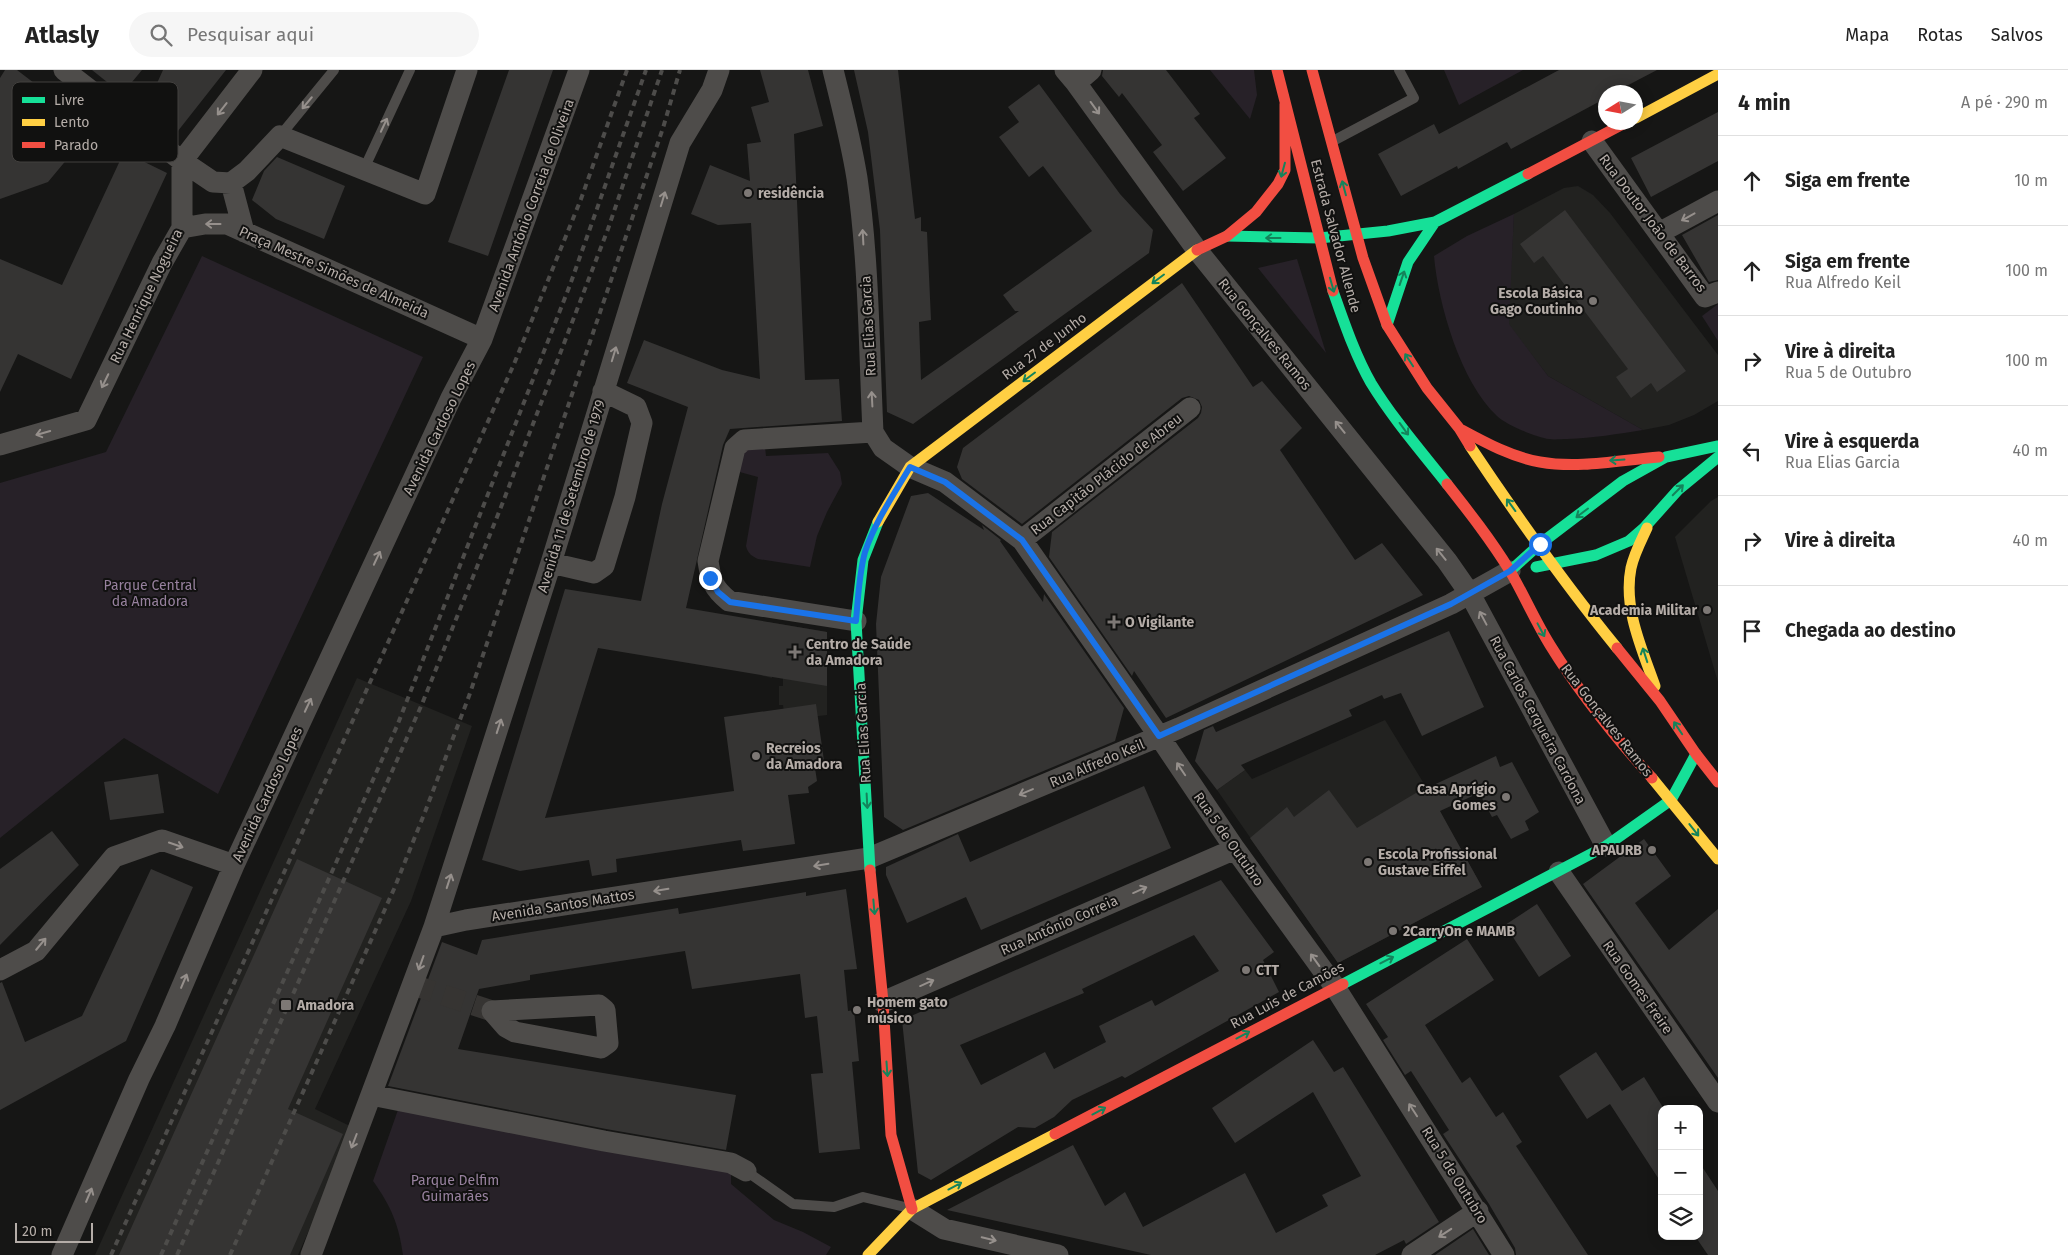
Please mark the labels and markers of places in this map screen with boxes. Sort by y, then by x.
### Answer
place label: residência [758,185,824,202]
marker: residência [742,187,754,199]
place label: Escola Básica Gago Coutinho [1490,285,1583,318]
marker: Escola Básica Gago Coutinho [1587,295,1599,307]
place label: Academia Militar [1589,602,1697,619]
marker: Academia Militar [1701,604,1713,616]
place label: O Vigilante [1125,614,1195,631]
marker: O Vigilante [1107,615,1121,629]
place label: Centro de Saúde da Amadora [806,636,911,669]
marker: Centro de Saúde da Amadora [788,645,802,659]
place label: Recreios da Amadora [766,740,843,773]
marker: Recreios da Amadora [750,750,762,762]
place label: Casa Aprígio Gomes [1417,781,1496,814]
marker: Casa Aprígio Gomes [1500,791,1512,803]
place label: APAURB [1591,842,1642,859]
marker: APAURB [1646,844,1658,856]
place label: Escola Profissional Gustave Eiffel [1378,846,1498,879]
marker: Escola Profissional Gustave Eiffel [1362,856,1374,868]
place label: 2CarryOn e MAMB [1403,923,1516,940]
marker: 2CarryOn e MAMB [1387,925,1399,937]
place label: CTT [1256,962,1279,979]
marker: CTT [1240,964,1252,976]
place label: Homem gato músico [867,994,948,1027]
place label: Amadora [296,997,354,1014]
marker: Amadora [279,998,293,1012]
marker: Homem gato músico [851,1004,863,1016]

